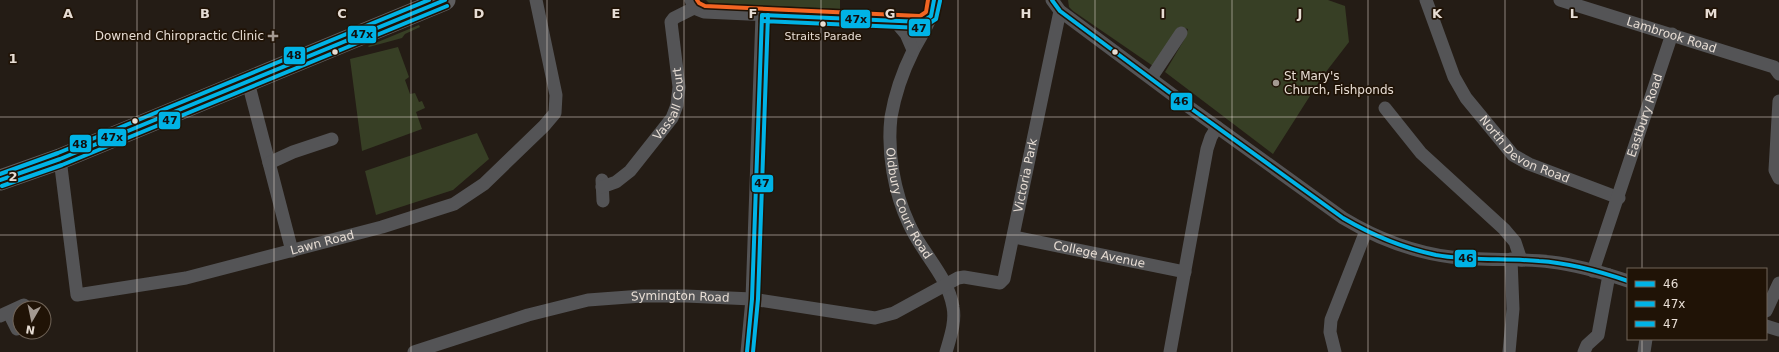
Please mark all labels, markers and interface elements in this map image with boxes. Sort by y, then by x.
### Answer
text: A [63,6,73,21]
text: B [200,6,210,21]
text: C [337,6,347,21]
text: D [474,6,485,21]
text: E [612,6,620,21]
text: F [749,6,757,21]
text: G [885,6,895,21]
text: H [1021,6,1031,21]
text: I [1161,6,1165,21]
text: J [1297,6,1302,21]
text: K [1432,6,1443,21]
text: L [1570,6,1578,21]
text: M [1705,6,1717,21]
line badge: 47x [840,9,871,29]
text: 47x [845,13,867,26]
street label: Lambrook Road [1625,14,1718,56]
line badge: 47 [908,18,931,37]
marker: Straits Parade [818,19,828,29]
text: 47 [911,22,927,35]
line badge: 47x [347,25,377,44]
text: 47x [351,28,373,41]
place label: Downend Chiropractic Clinic [95,29,264,43]
marker: Downend Chiropractic Clinic [267,30,279,42]
place label: Straits Parade [784,30,862,43]
line badge: 48 [283,46,306,65]
unlabelled marker [330,47,340,57]
unlabelled marker [1110,47,1120,57]
text: 48 [286,49,302,62]
text: 1 [8,51,18,66]
street label: Vassall Court [650,66,686,143]
place label: St Mary's Church, Fishponds [1284,69,1394,97]
street label: Eastbury Road [1624,72,1665,159]
marker: St Mary's Church, Fishponds [1271,78,1281,88]
line badge: 46 [1170,92,1193,111]
text: 46 [1173,95,1189,108]
line badge: 47 [158,111,181,130]
street label: North Devon Road [1476,113,1571,186]
text: 47 [162,114,178,127]
unlabelled marker [130,116,140,126]
line badge: 47x [97,128,127,147]
text: 47x [101,131,123,144]
line badge: 48 [69,134,92,153]
street label: Victoria Park [1011,137,1040,214]
text: 48 [72,138,88,151]
street label: Oldbury Court Road [883,147,935,262]
text: 2 [8,169,18,184]
line badge: 47 [751,174,774,193]
text: 47 [754,177,770,190]
street label: Lawn Road [289,228,356,258]
street label: College Avenue [1052,238,1146,271]
line badge: 46 [1454,249,1477,268]
text: 46 [1458,252,1474,265]
legend [1627,268,1767,340]
text: 46 [1663,277,1678,291]
street label: Symington Road [630,289,730,305]
text: 47x [1663,297,1685,311]
north arrow [12,300,52,340]
text: 47 [1663,317,1678,331]
text: N [25,322,36,337]

